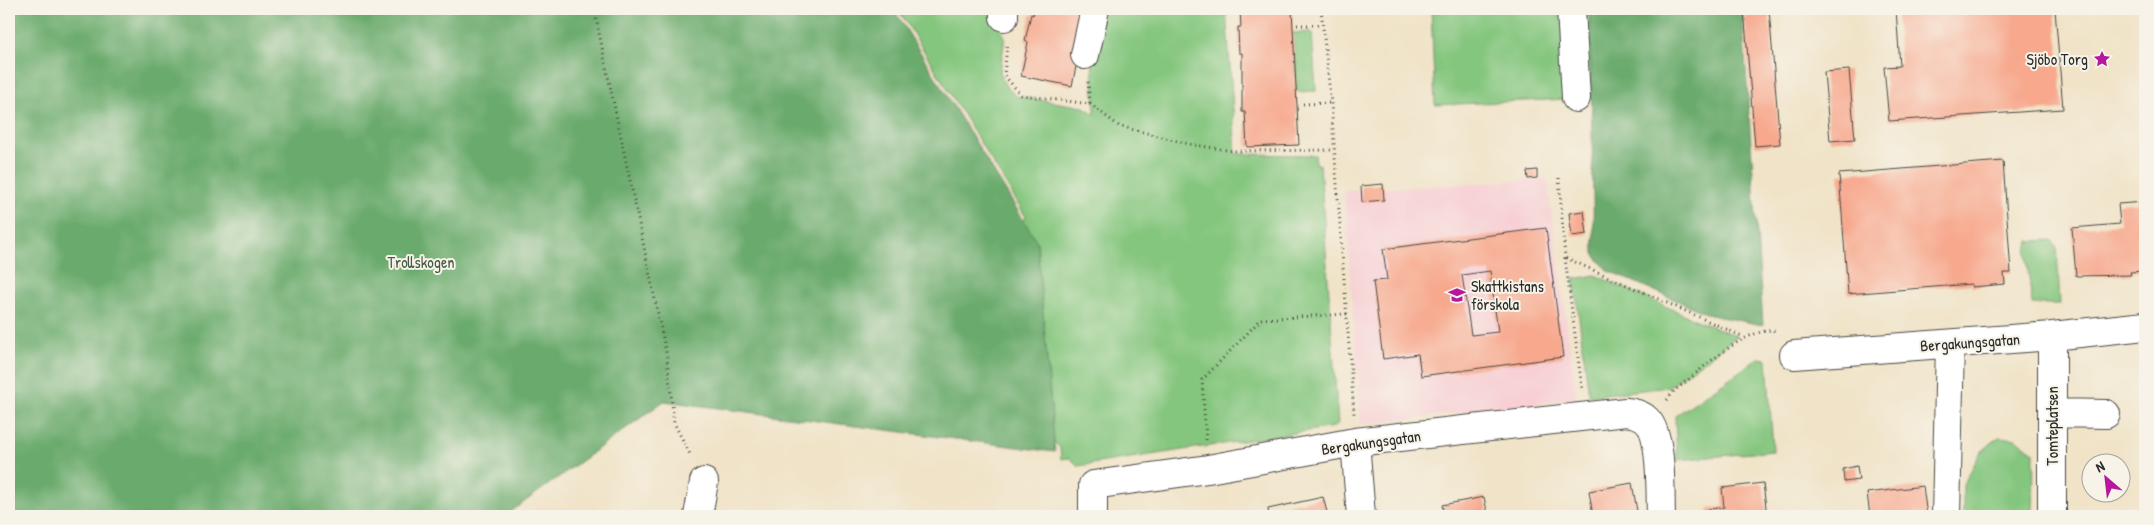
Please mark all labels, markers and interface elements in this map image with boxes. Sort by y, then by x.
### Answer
place label: Sjöbo Torg [2027,48,2088,70]
place icon: Sjöbo Torg [2092,49,2112,69]
park label: Trollskogen [388,251,454,273]
place label: Skattkistans förskola [1471,275,1544,315]
school or university icon: Skattkistans förskola [1447,285,1467,305]
street label: Bergakungsgatan [1919,328,2021,356]
street label: Tomteplatsen [2041,386,2063,466]
street label: Bergakungsgatan [1320,424,1422,460]
north arrow [2082,452,2132,502]
text: N [2092,456,2108,476]

